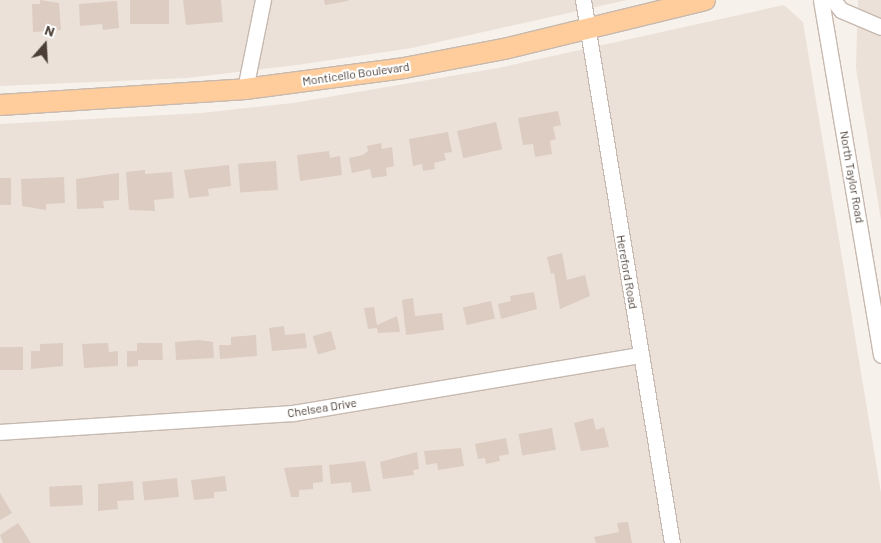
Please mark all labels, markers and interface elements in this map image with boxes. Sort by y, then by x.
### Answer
north arrow [20,20,70,70]
text: N [43,21,57,40]
street label: Monticello Boulevard [301,59,411,89]
street label: North Taylor Road [837,130,867,224]
street label: Hereford Road [613,234,641,310]
street label: Chelsea Drive [286,395,358,421]

